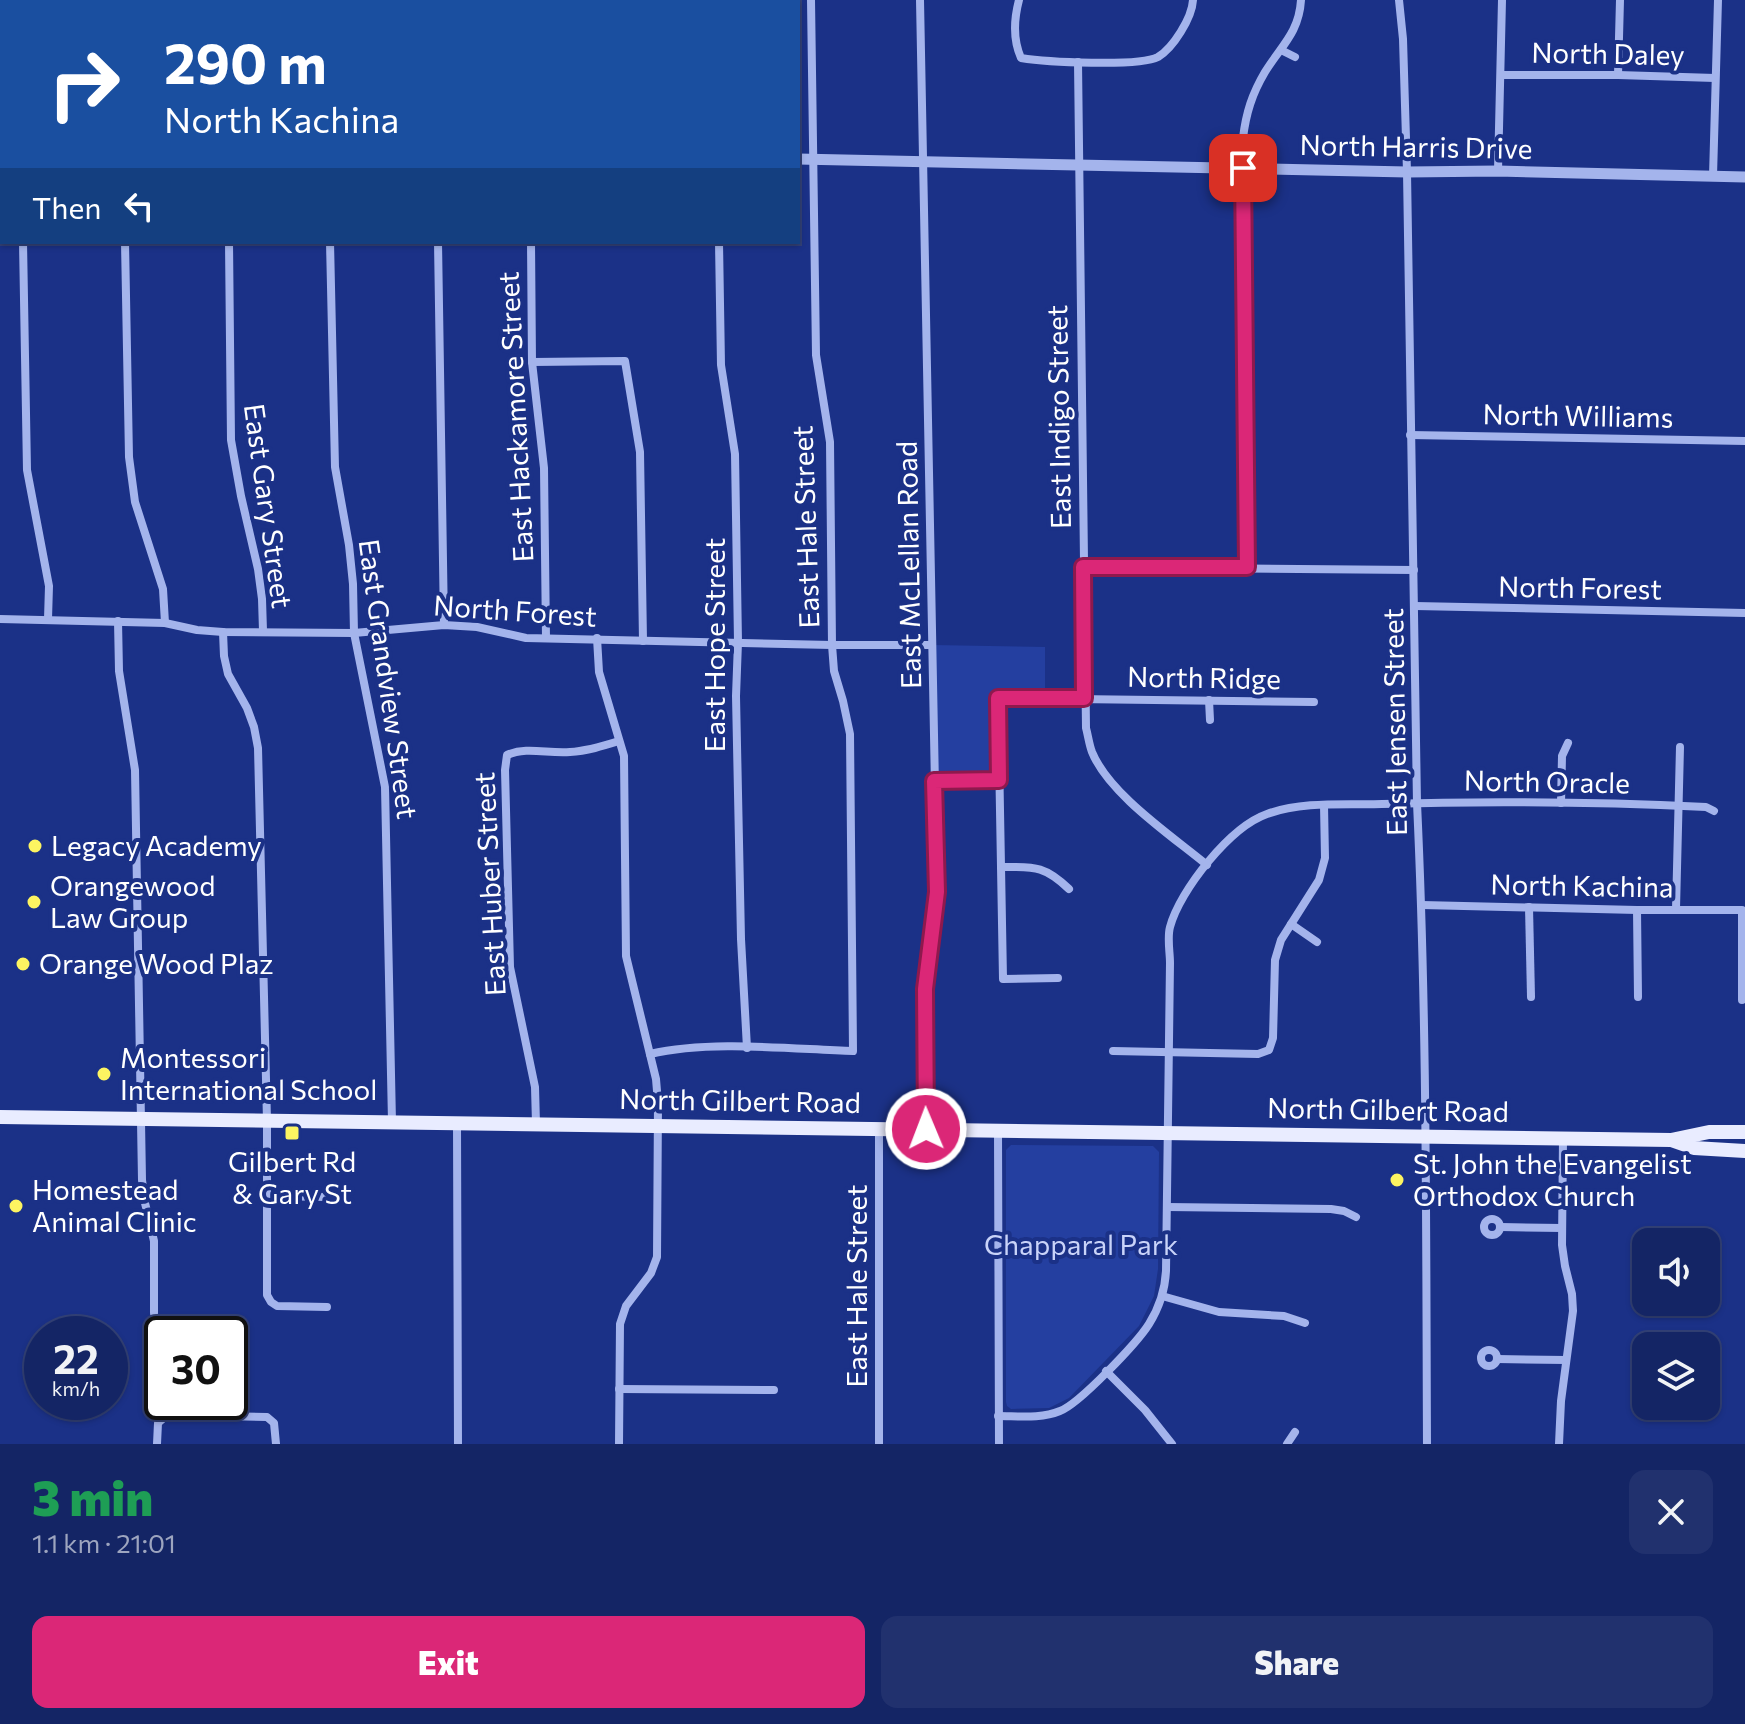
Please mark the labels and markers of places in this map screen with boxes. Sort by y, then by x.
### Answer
pin [1209,134,1277,202]
place label: Legacy Academy [51,828,262,862]
marker: Legacy Academy [26,837,44,855]
place label: Orangewood Law Group [50,868,215,934]
marker: Orangewood Law Group [25,893,43,911]
place label: Orange Wood Plaz [39,946,273,980]
marker: Orange Wood Plaz [14,955,32,973]
place label: Montessori International School [120,1040,377,1106]
marker: Montessori International School [95,1065,113,1083]
marker: Gilbert Rd & Gary St [283,1124,301,1142]
place label: Gilbert Rd & Gary St [228,1144,356,1210]
place label: St. John the Evangelist Orthodox Church [1413,1146,1692,1212]
marker: St. John the Evangelist Orthodox Church [1388,1171,1406,1189]
place label: Homestead Animal Clinic [32,1172,197,1238]
marker: Homestead Animal Clinic [7,1197,25,1215]

